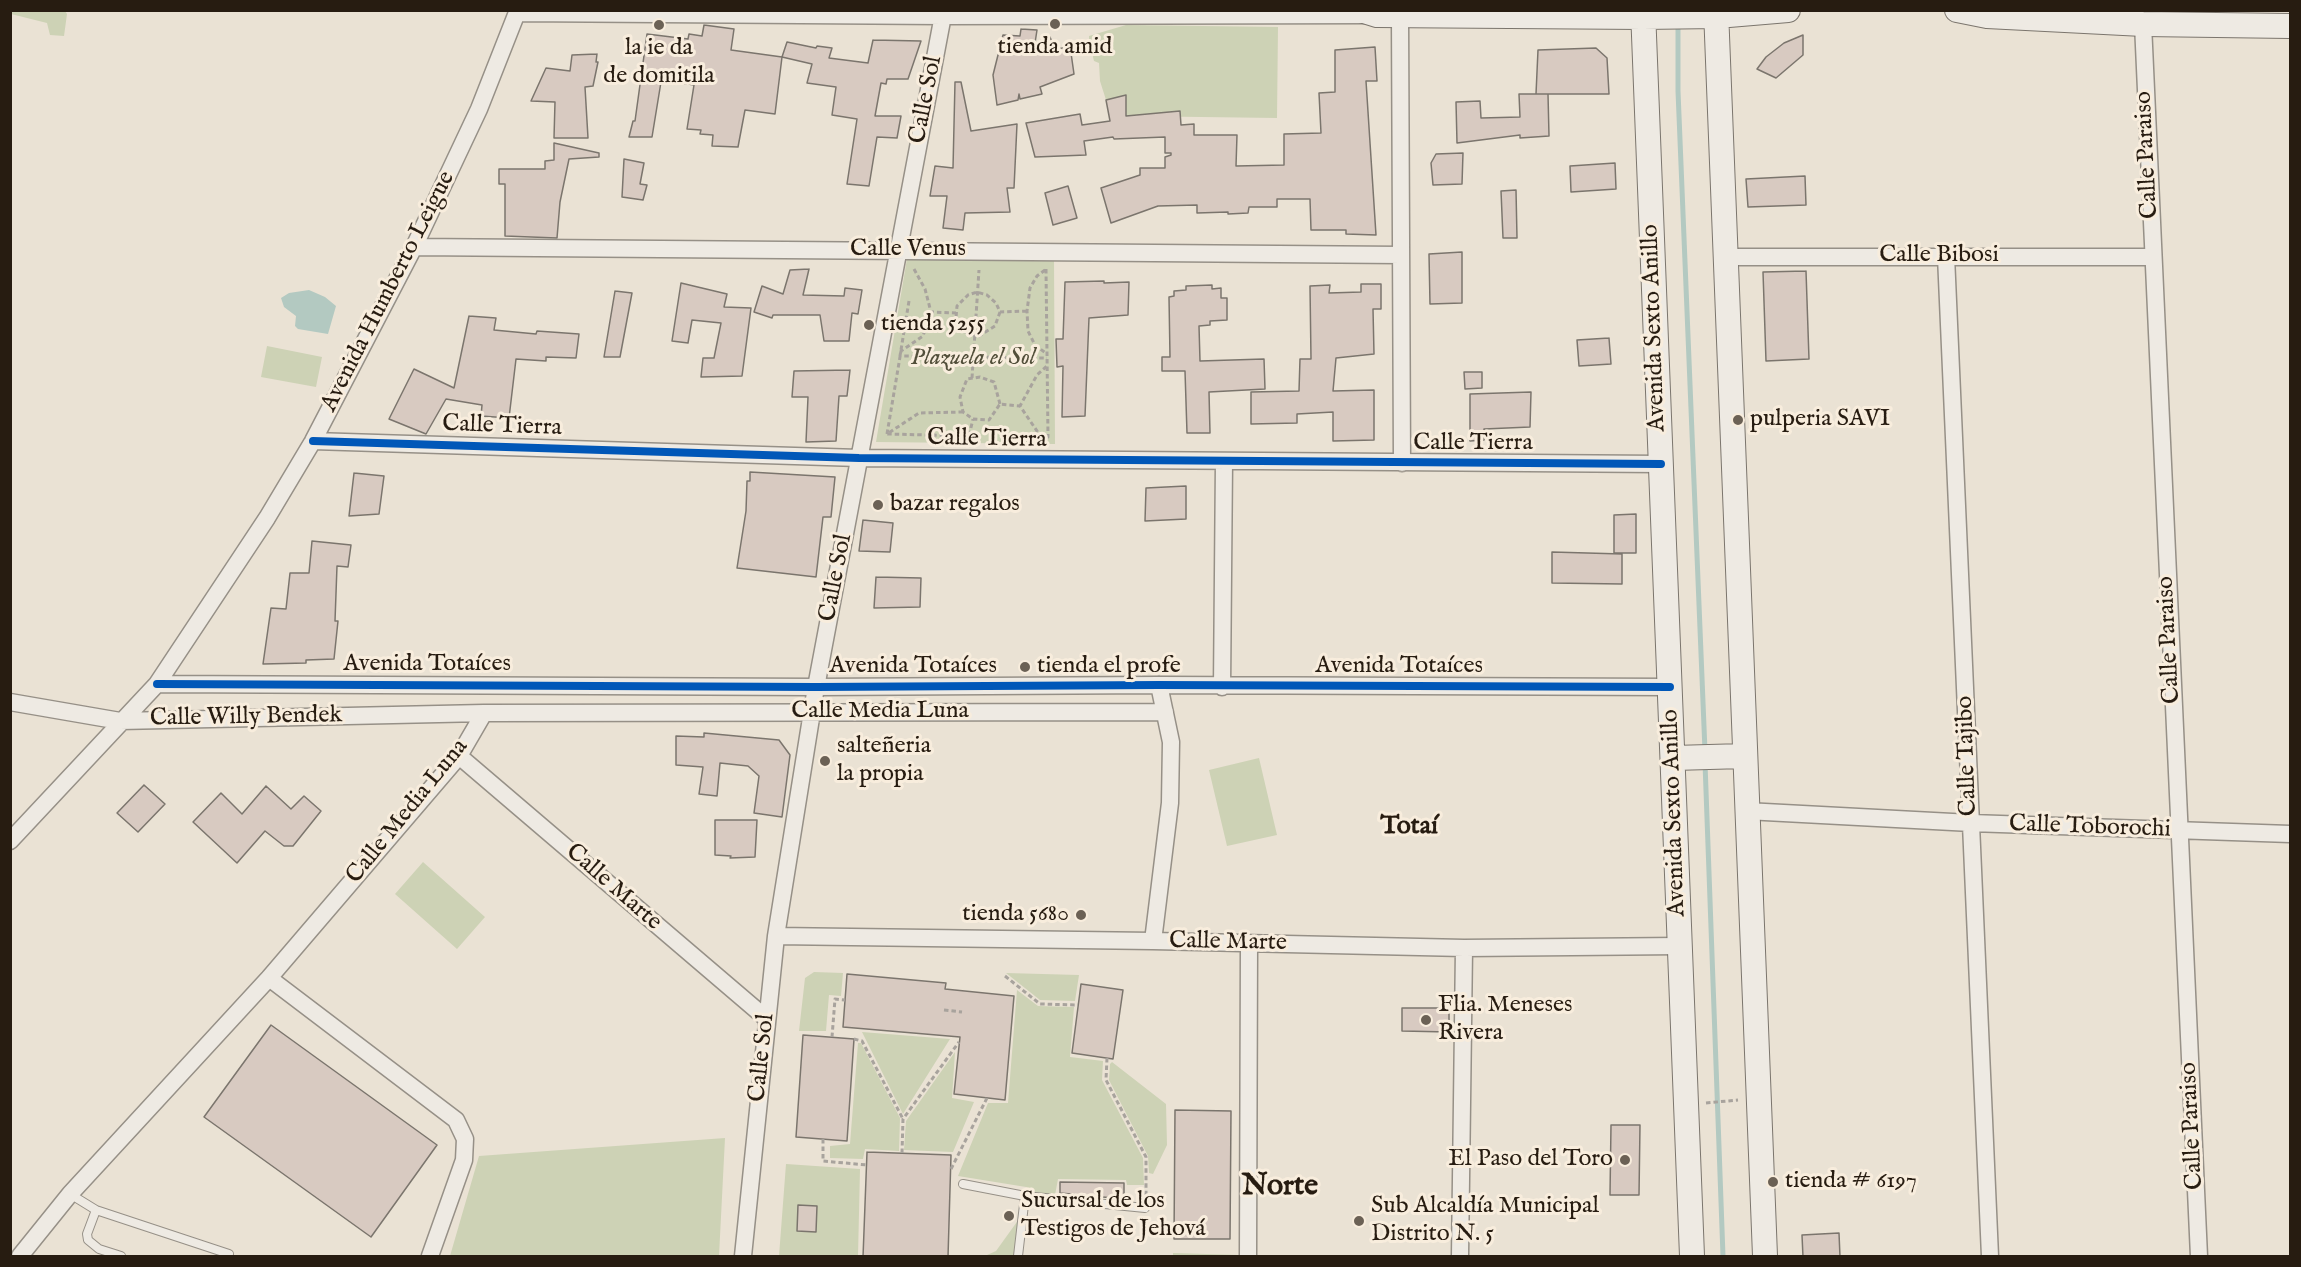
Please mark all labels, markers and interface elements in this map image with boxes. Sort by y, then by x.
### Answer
marker: tienda amid [1048,17,1062,31]
marker: la ie da de domitila [652,18,666,32]
place label: tienda amid [998,34,1112,62]
place label: la ie da de domitila [603,35,715,91]
street label: Calle Sol [904,54,950,146]
street label: Calle Paraiso [2130,90,2166,220]
street label: Avenida Humberto Leigue [316,167,462,417]
street label: Avenida Sexto Anillo [1637,224,1673,432]
street label: Calle Venus [850,236,966,264]
street label: Calle Bibosi [1879,242,1999,270]
place label: tienda 5255 [881,311,985,339]
marker: tienda 5255 [862,318,876,332]
park label: Plazuela el Sol [911,345,1035,373]
place label: pulperia SAVI [1750,406,1890,434]
street label: Calle Tierra [442,411,562,443]
marker: pulperia SAVI [1731,413,1745,427]
street label: Calle Tierra [927,425,1047,455]
street label: Calle Tierra [1413,430,1533,458]
place label: bazar regalos [890,491,1020,519]
marker: bazar regalos [871,498,885,512]
street label: Calle Sol [814,532,860,624]
street label: Calle Paraiso [2152,575,2188,705]
street label: Avenida Totaíces [343,651,511,679]
street label: Avenida Totaíces [829,653,997,681]
place label: tienda el profe [1037,653,1181,681]
street label: Avenida Totaíces [1315,653,1483,681]
marker: tienda el profe [1018,660,1032,674]
street label: Calle Tajibo [1952,695,1984,817]
street label: Calle Media Luna [791,698,969,726]
street label: Calle Willy Bendek [150,702,342,734]
street label: Avenida Sexto Anillo [1657,709,1693,917]
place label: salteñeria la propia [837,733,931,789]
street label: Calle Media Luna [341,734,475,890]
marker: salteñeria la propia [818,754,832,768]
street label: Calle Toborochi [2009,811,2171,845]
district label: Totaí [1380,812,1438,844]
street label: Calle Marte [559,838,667,938]
place label: tienda 5680 [962,901,1069,929]
marker: tienda 5680 [1074,908,1088,922]
street label: Calle Marte [1169,928,1287,958]
place label: Flia. Meneses Rivera [1438,992,1572,1048]
street label: Calle Sol [744,1012,782,1104]
marker: Flia. Meneses Rivera [1419,1013,1433,1027]
street label: Calle Paraiso [2175,1061,2211,1191]
place label: El Paso del Toro [1448,1146,1613,1174]
marker: El Paso del Toro [1618,1153,1632,1167]
place label: tienda # 6197 [1785,1168,1917,1196]
district label: Norte [1242,1170,1318,1206]
marker: tienda # 6197 [1766,1175,1780,1189]
place label: Sucursal de los Testigos de Jehová [1021,1188,1206,1244]
place label: Sub Alcaldía Municipal Distrito N. 5 [1371,1193,1599,1249]
marker: Sucursal de los Testigos de Jehová [1002,1209,1016,1223]
marker: Sub Alcaldía Municipal Distrito N. 5 [1352,1214,1366,1228]

